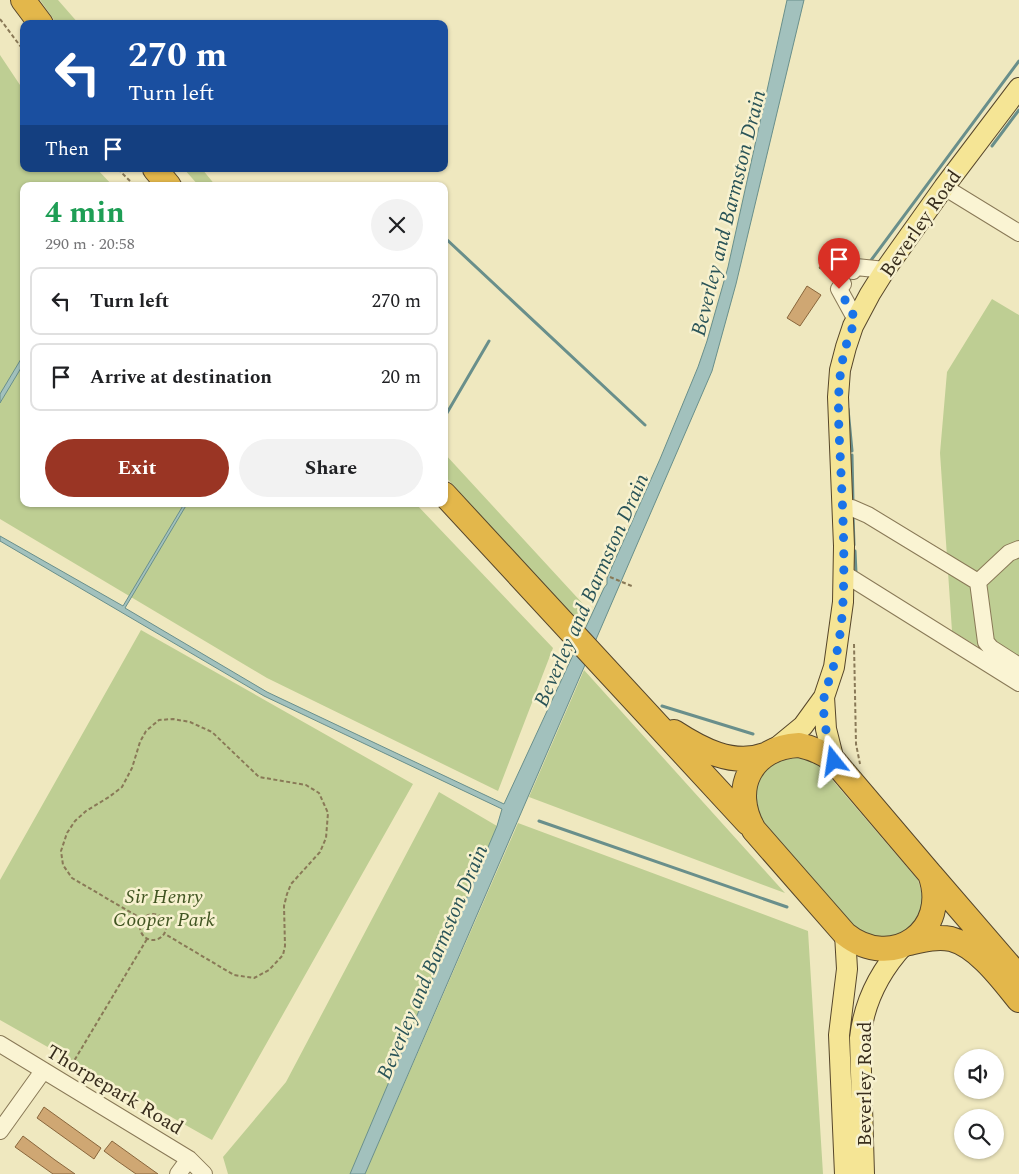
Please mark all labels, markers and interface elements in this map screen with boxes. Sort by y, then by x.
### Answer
text: 270 m [128,29,227,82]
icon: left [45,40,110,105]
text: Turn left [128,77,214,110]
water label: Beverley and Barmston Drain [683,87,775,340]
text: Then [45,135,89,164]
icon: arrive [99,135,127,163]
street label: Beverley Road [873,164,969,284]
text: 4 min [45,190,125,236]
button: close [371,199,423,251]
text: 290 m · 20:58 [45,232,135,256]
pin [818,238,860,289]
icon: arrive [825,245,853,273]
icon: left [47,287,75,315]
text: Turn left [90,287,169,316]
text: 270 m [371,287,421,316]
icon: arrive [47,363,75,391]
text: Arrive at destination [90,363,272,392]
text: 20 m [381,363,421,392]
button: Exit [45,439,229,497]
button: Share [239,439,423,497]
water label: Beverley and Barmston Drain [526,468,658,712]
position arrow [807,734,859,786]
water label: Beverley and Barmston Drain [369,840,497,1085]
park label: Sir Henry Cooper Park [113,882,216,935]
street label: Beverley Road [850,1021,880,1147]
street label: Thorpepark Road [40,1037,189,1143]
map controls [954,1049,1004,1159]
button: sound [954,1049,1004,1099]
button: search [954,1109,1004,1159]

